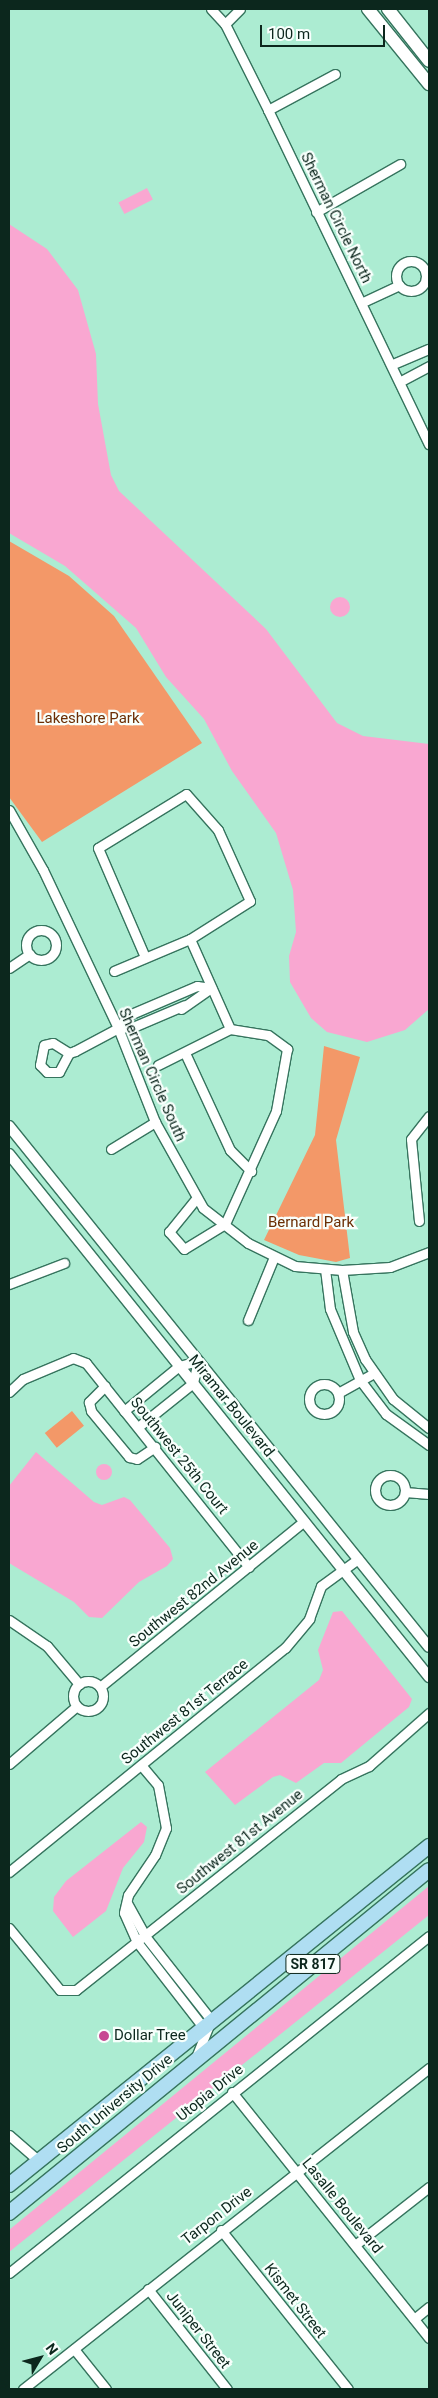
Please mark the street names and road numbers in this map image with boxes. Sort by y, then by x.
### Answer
street label: Sherman Circle North [297,150,375,286]
street label: Sherman Circle South [115,1006,189,1144]
street label: Miramar Boulevard [184,1351,278,1461]
street label: Southwest 25th Court [126,1394,232,1518]
street label: Southwest 82nd Avenue [126,1536,262,1652]
street label: Southwest 81st Terrace [118,1655,252,1769]
street label: Southwest 81st Avenue [173,1786,307,1898]
road number: SR 817 [284,1952,342,1976]
street label: South University Drive [54,2050,176,2158]
street label: Utopia Drive [173,2061,247,2125]
street label: Lasalle Boulevard [298,2155,386,2257]
street label: Tarpon Drive [178,2183,256,2249]
street label: Kismet Street [260,2260,330,2342]
street label: Juniper Street [162,2288,234,2372]

